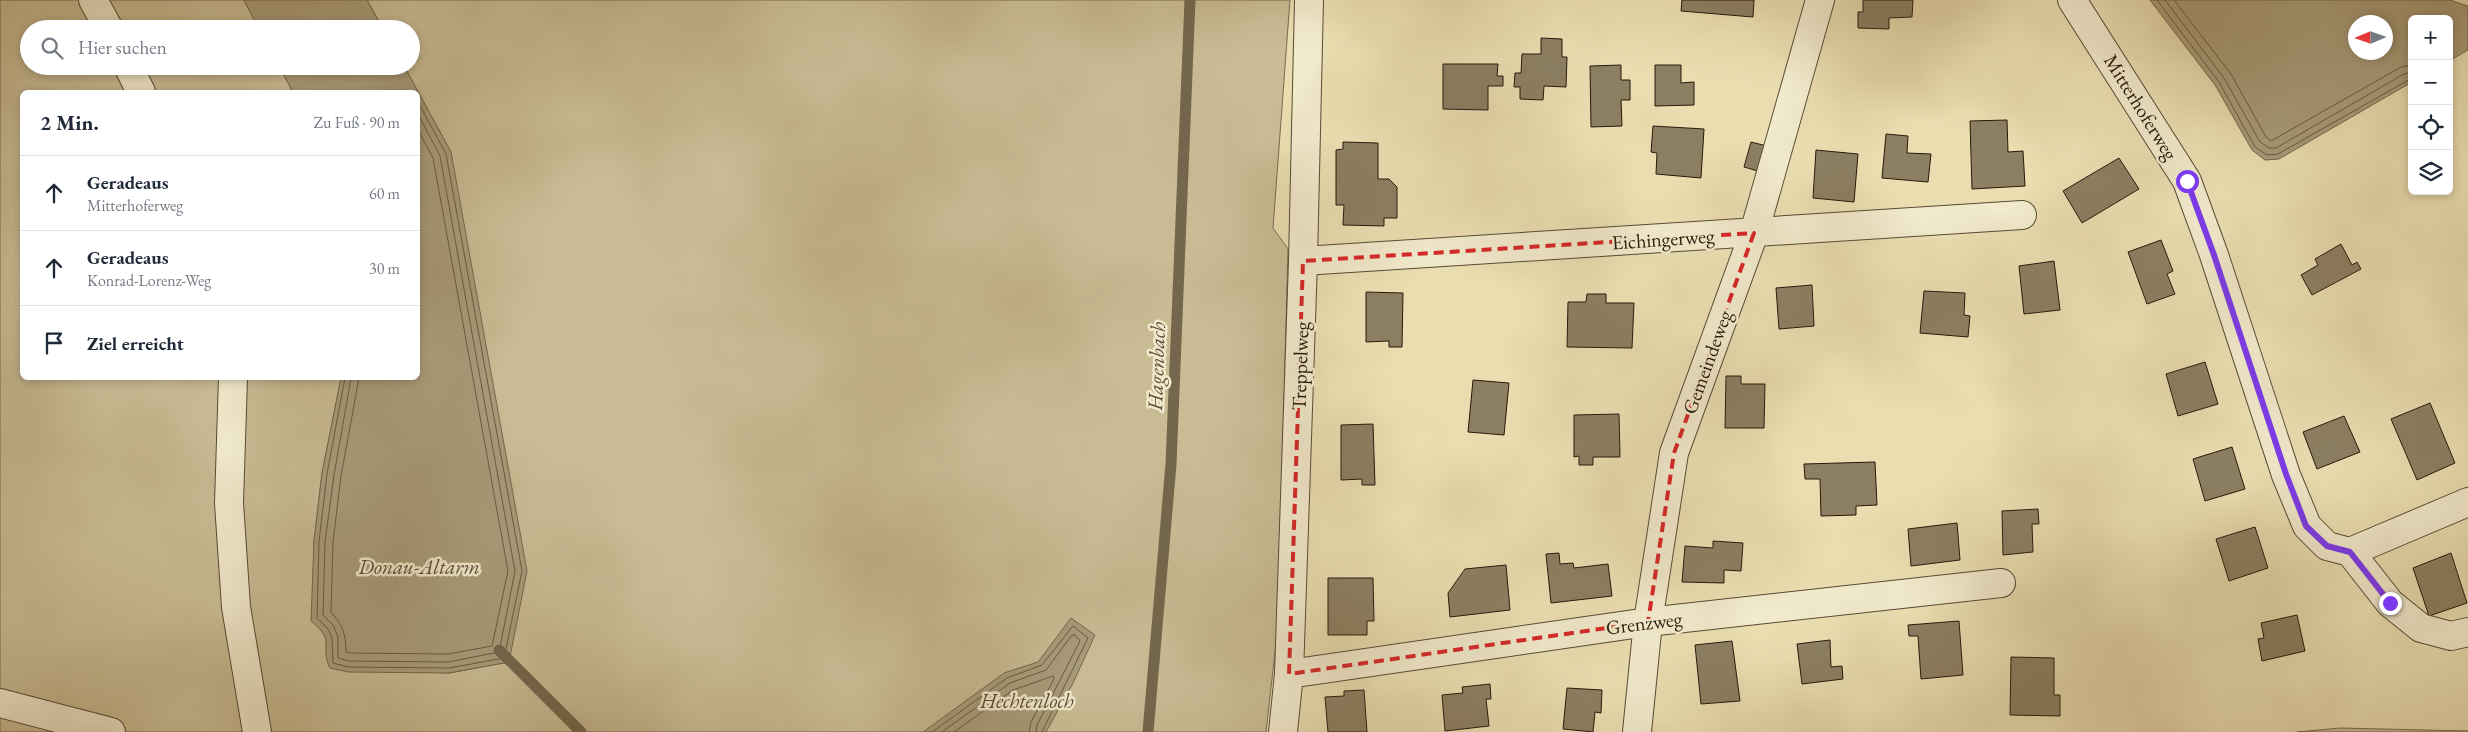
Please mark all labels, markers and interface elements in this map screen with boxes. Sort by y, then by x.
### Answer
north arrow [2348,15,2393,60]
map controls [2408,15,2453,195]
button: + [2408,15,2453,60]
search box [20,20,420,75]
icon: search [38,34,66,62]
text: Hier suchen [78,35,167,60]
street label: Mitterhoferweg [2098,49,2184,165]
button: − [2408,60,2453,105]
button: locate [2408,105,2453,150]
text: 2 Min. [40,109,99,136]
text: Zu Fuß · 90 m [313,112,400,133]
button: layers [2408,150,2453,195]
text: Geradeaus [87,170,169,195]
route start [2176,170,2199,193]
icon: ahead [40,179,68,207]
text: 60 m [369,183,400,204]
text: Mitterhoferweg [87,195,183,216]
street label: Eichingerweg [1611,222,1716,256]
text: Geradeaus [87,245,169,270]
icon: ahead [40,254,68,282]
text: 30 m [369,258,400,279]
text: Konrad-Lorenz-Weg [87,270,211,291]
street label: Gemeindeweg [1676,306,1738,418]
water label: Hagenbach [1141,321,1171,412]
street label: Treppelweg [1285,321,1315,411]
icon: arrive [40,329,68,357]
text: Ziel erreicht [87,331,184,356]
water label: Donau-Altarm [357,553,480,580]
route end [2379,592,2402,615]
street label: Grenzweg [1604,605,1684,641]
water label: Hechtenloch [979,687,1074,714]

